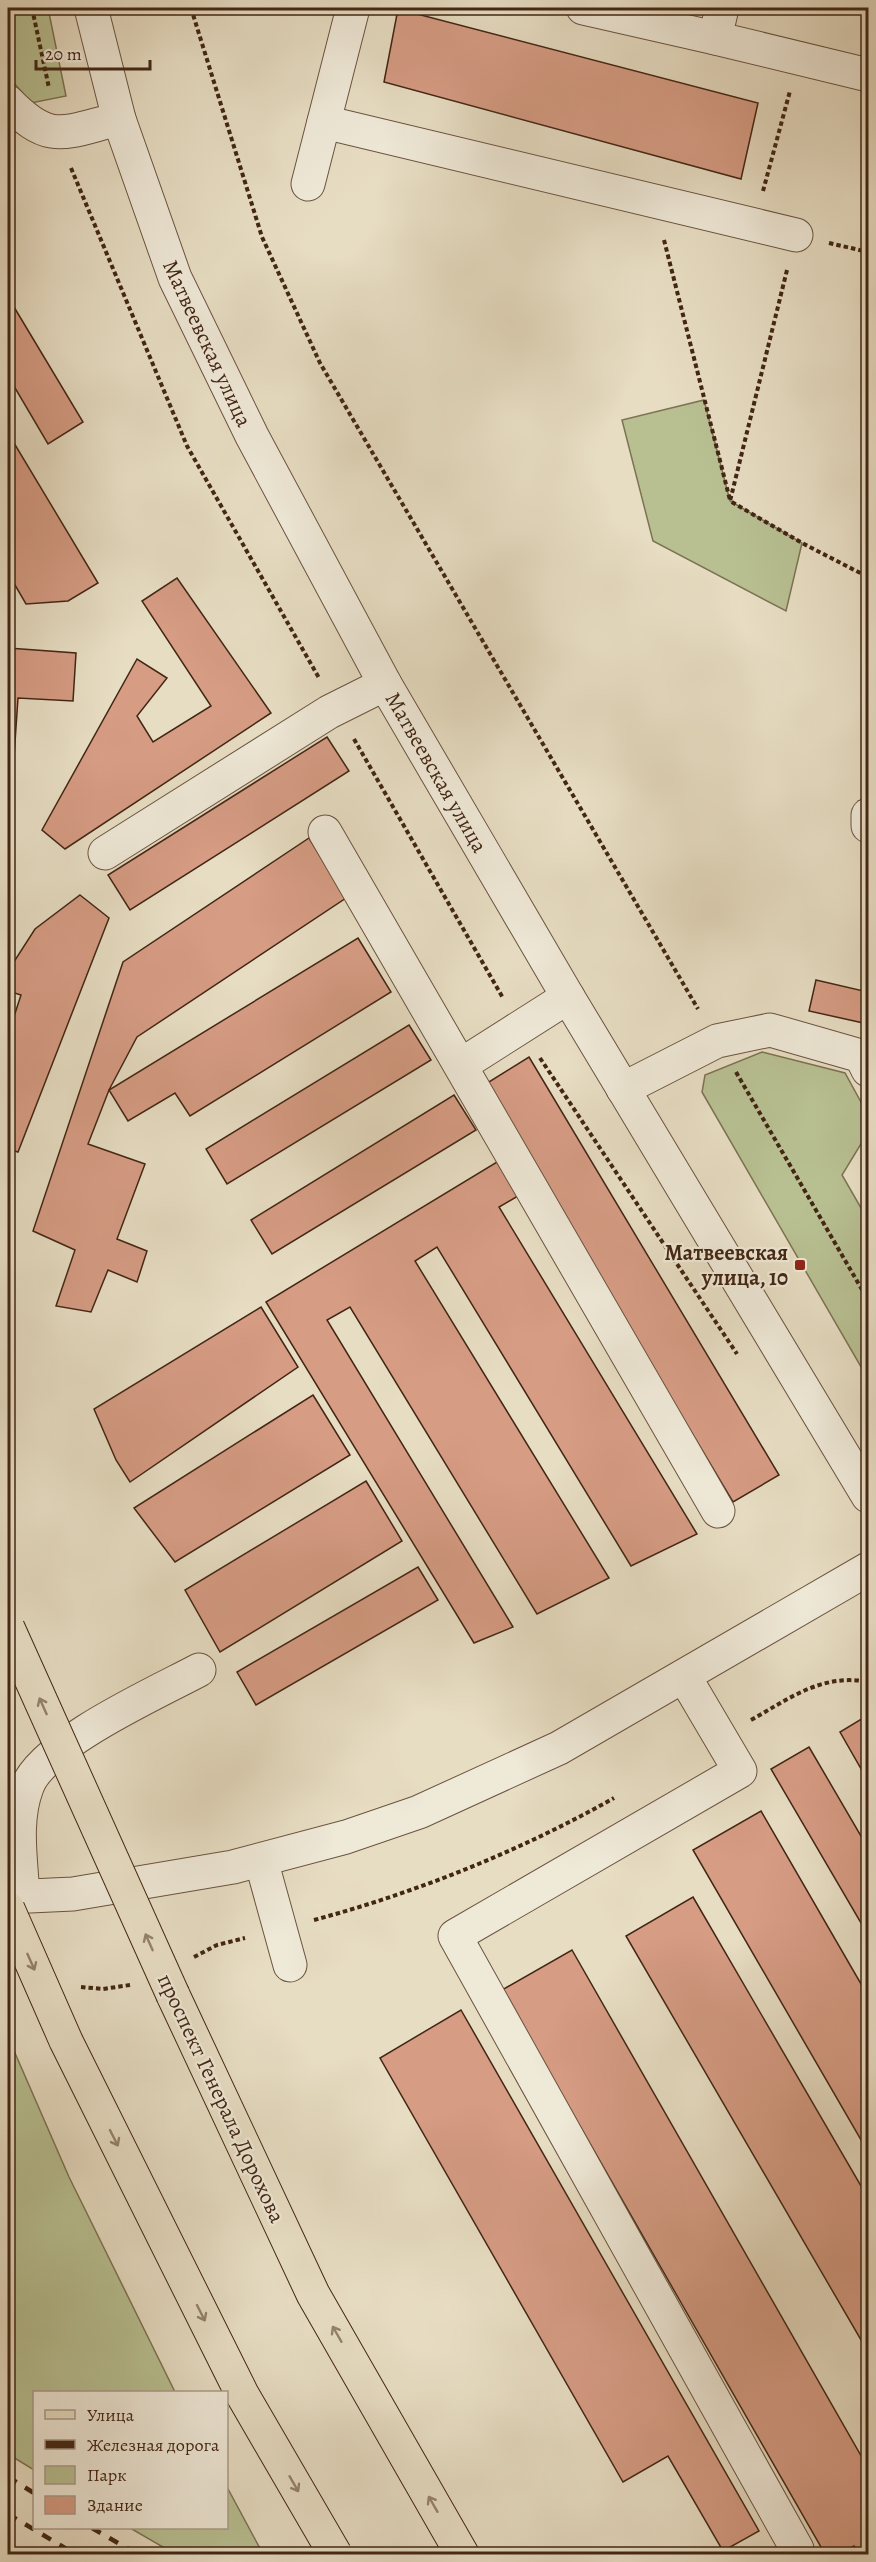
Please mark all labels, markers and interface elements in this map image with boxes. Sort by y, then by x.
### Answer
scale bar [36,33,150,71]
text: 20 m [45,42,82,66]
street label: Матвеевская улица [155,255,259,433]
street label: Матвеевская улица [378,687,495,859]
place label: Матвеевская улица, 10 [665,1238,788,1293]
marker: Матвеевская улица, 10 [793,1258,807,1272]
one-way arrow [36,1698,48,1716]
one-way arrow [142,1933,154,1951]
one-way arrow [26,1952,37,1971]
street label: проспект Генерала Дорохова [150,1969,292,2229]
one-way arrow [109,2129,121,2147]
one-way arrow [196,2303,208,2321]
one-way arrow [330,2326,342,2343]
legend [33,2391,228,2529]
text: Улица [87,2403,135,2427]
text: Железная дорога [87,2433,220,2457]
text: Парк [87,2463,127,2487]
one-way arrow [288,2475,300,2492]
text: Здание [87,2493,143,2517]
one-way arrow [427,2496,439,2513]

